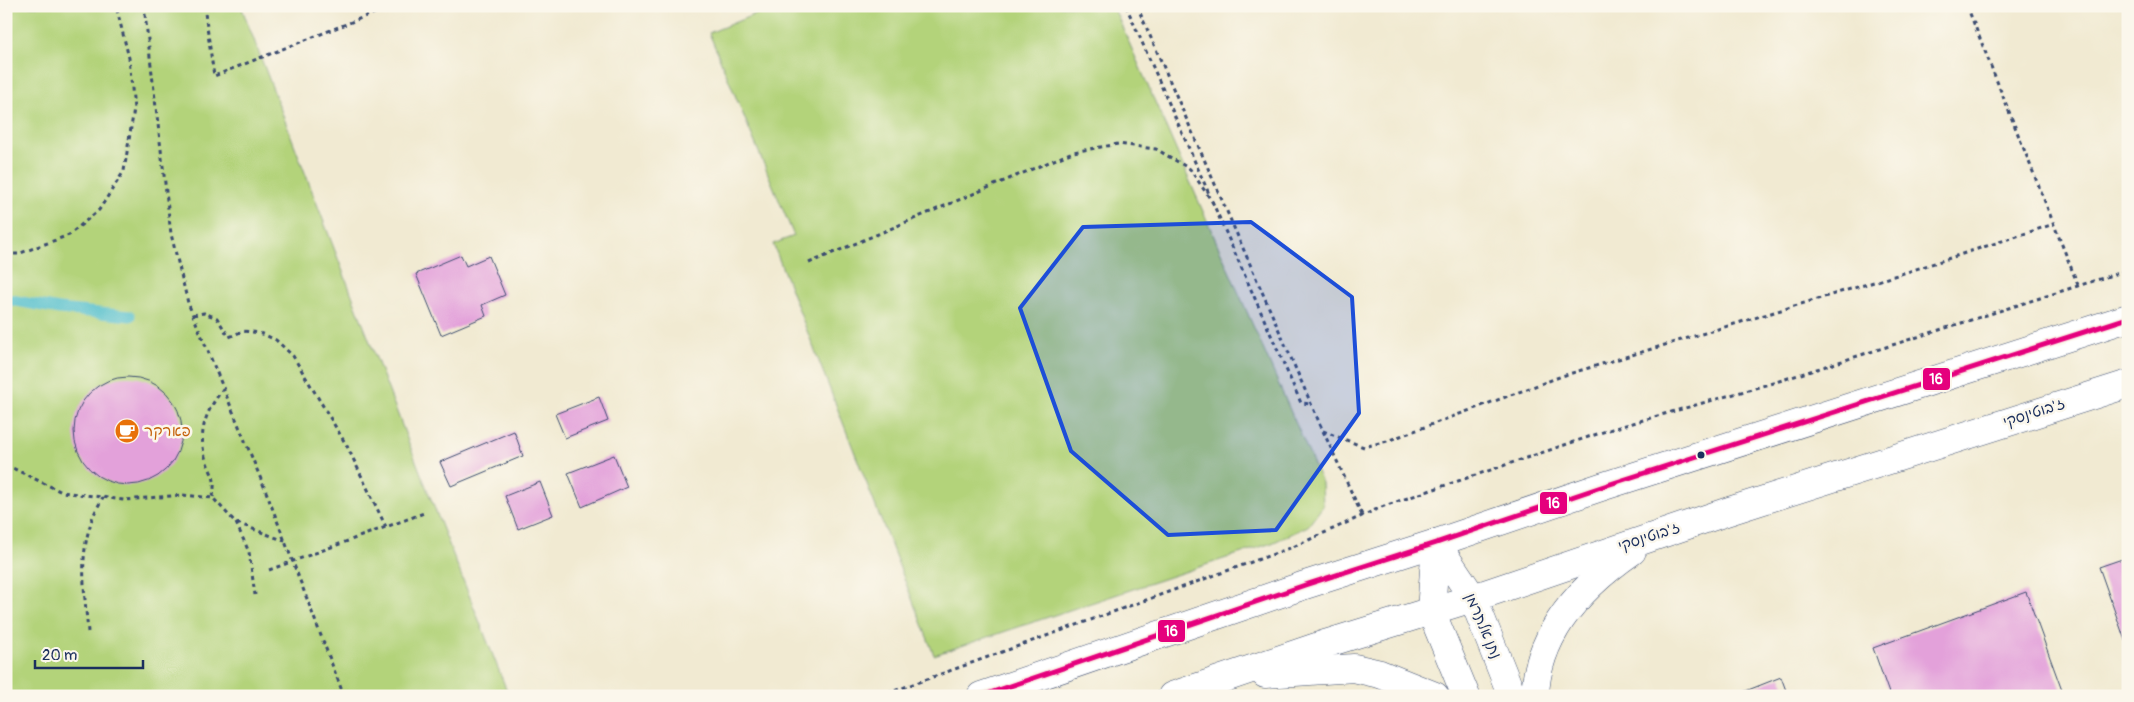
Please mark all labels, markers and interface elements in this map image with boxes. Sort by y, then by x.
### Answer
line badge: 16 [1922,367,1951,391]
text: 16 [1929,371,1943,388]
street label: ז'בוטינסקי [2001,394,2067,432]
cafe icon: פארקר [114,418,140,444]
place label: פארקר [144,422,191,441]
unlabelled marker [1696,450,1706,460]
line badge: 16 [1539,491,1568,515]
text: 16 [1546,495,1560,512]
street label: ז'בוטינסקי [1616,518,1682,556]
street label: נתן אלתרמן [1461,590,1505,662]
line badge: 16 [1157,619,1186,643]
text: 16 [1164,623,1178,640]
scale bar [35,637,142,669]
text: 20 m [42,646,77,665]

